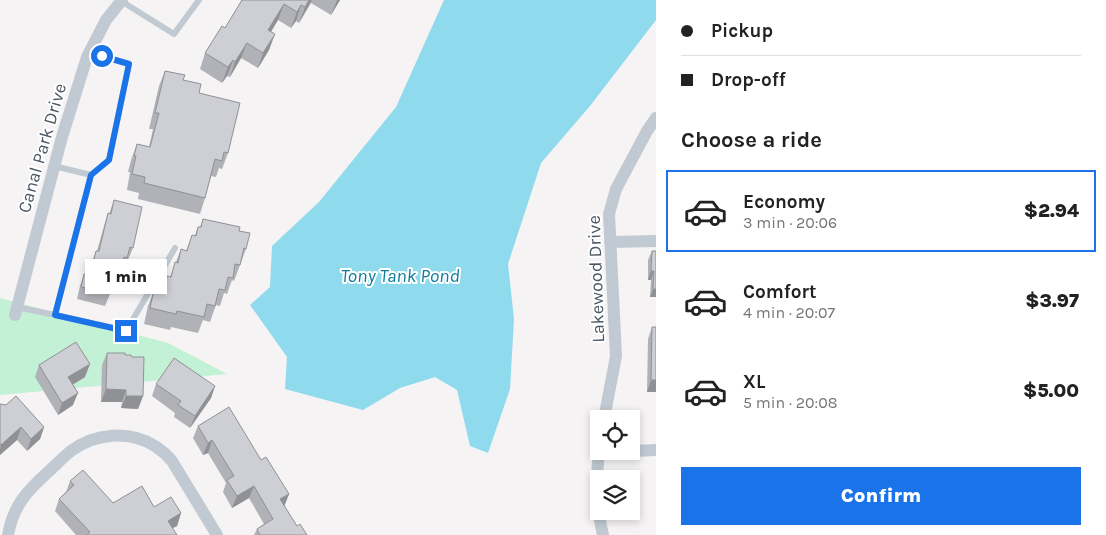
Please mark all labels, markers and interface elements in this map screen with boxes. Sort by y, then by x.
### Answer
text: Pickup [711,20,773,42]
route start [91,45,113,67]
text: Drop-off [711,69,786,91]
street label: Canal Park Drive [13,81,71,215]
text: Choose a ride [681,127,822,153]
icon: car [683,189,728,234]
text: Economy [743,191,825,213]
text: $2.94 [1024,200,1079,222]
text: 3 min · 20:06 [743,213,837,232]
street label: Lakewood Drive [583,215,609,343]
callout: 1 min [85,258,167,294]
water label: Tony Tank Pond [340,265,460,287]
text: 1 min [105,267,147,286]
icon: car [683,279,728,324]
text: Comfort [743,281,817,303]
text: $3.97 [1025,290,1079,312]
text: 4 min · 20:07 [743,303,835,322]
route end [115,320,137,342]
icon: car [683,369,728,414]
text: XL [743,371,765,393]
text: $5.00 [1023,380,1079,402]
text: 5 min · 20:08 [743,393,837,412]
map controls [590,410,640,520]
button: locate [590,410,640,460]
button: Confirm [681,467,1081,525]
button: layers [590,470,640,520]

